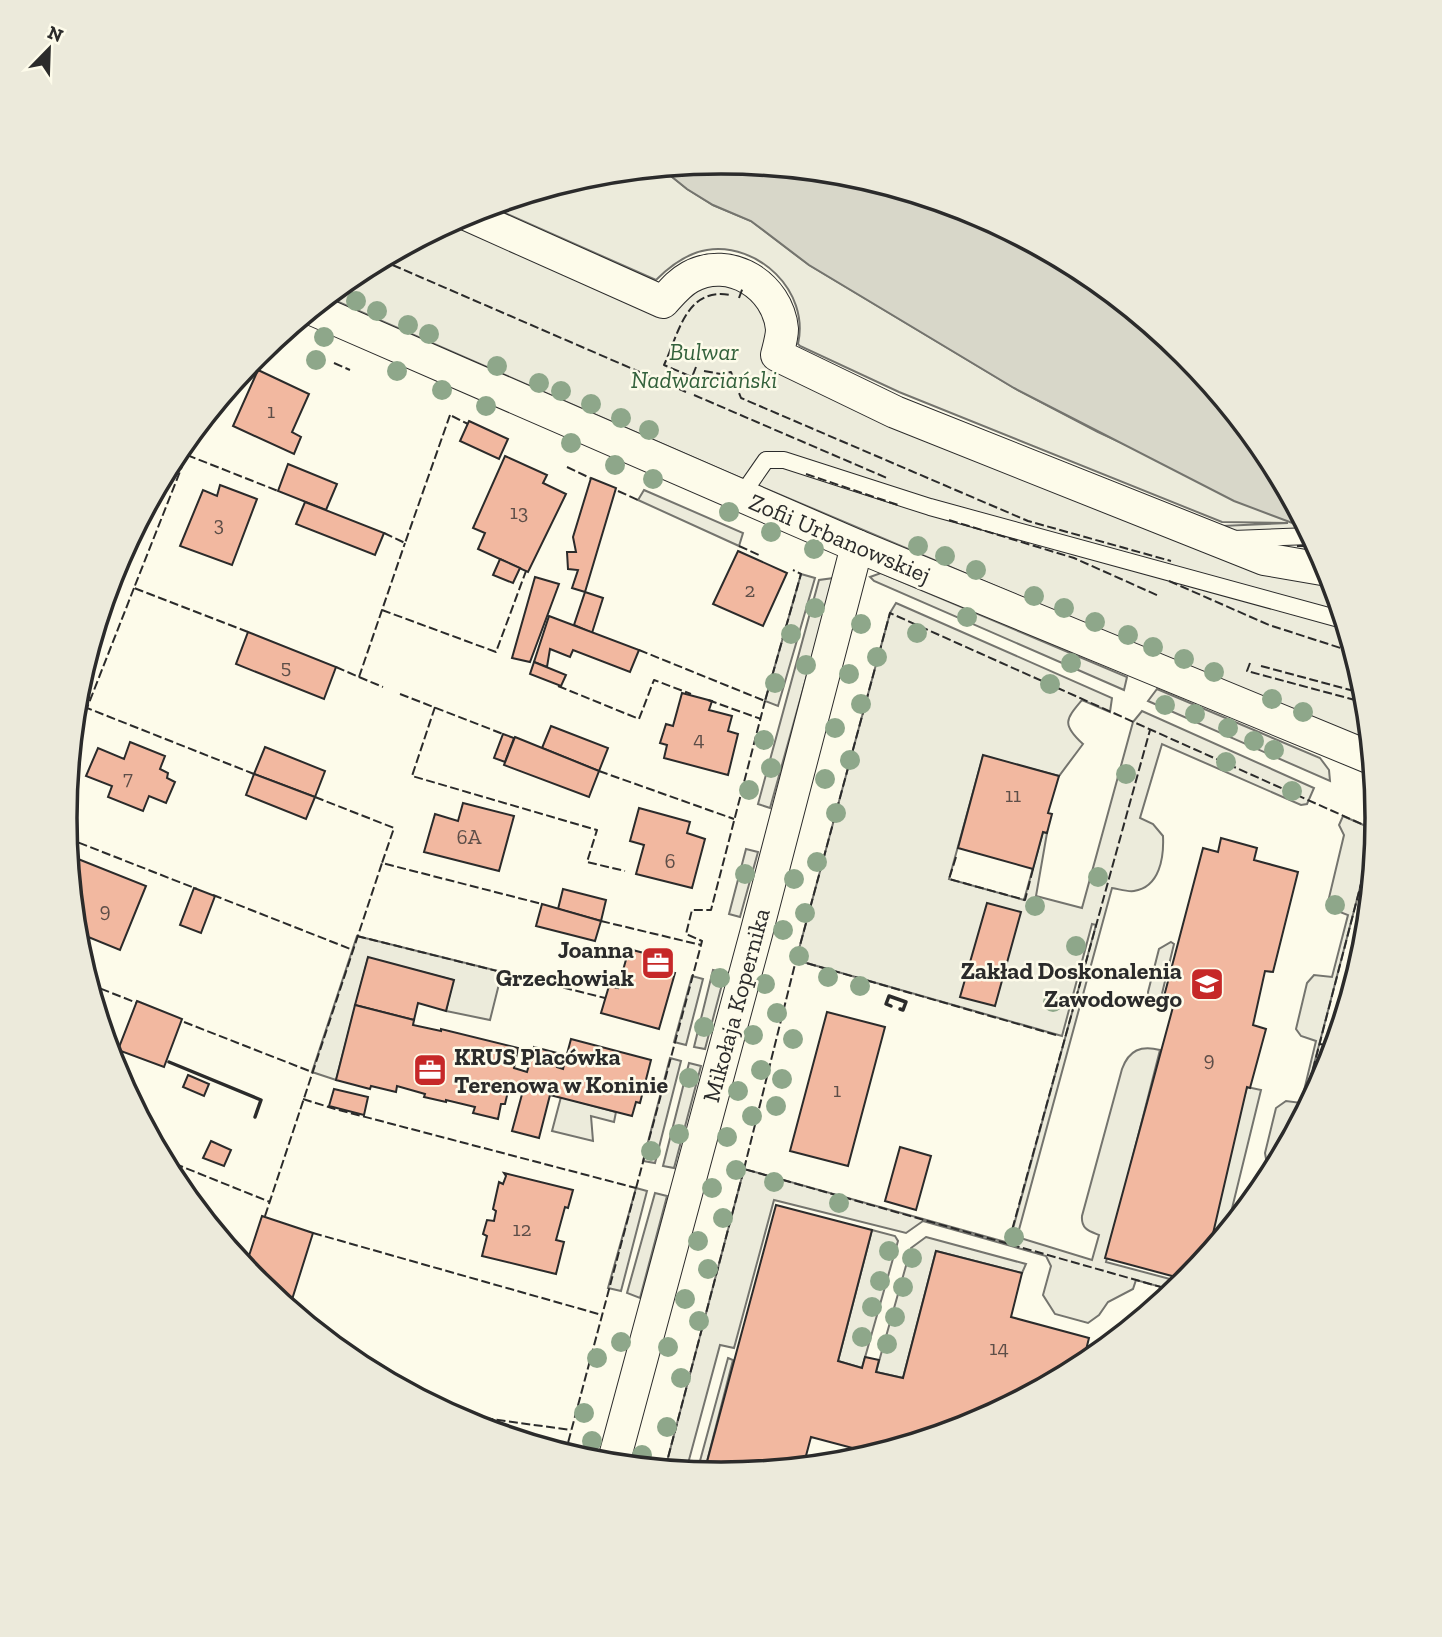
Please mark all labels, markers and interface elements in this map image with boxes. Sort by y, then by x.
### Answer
north arrow [14,14,84,84]
text: N [44,20,67,47]
park label: Bulwar Nadwarciański [631,337,777,394]
house number: 1 [267,398,275,423]
street label: Zofii Urbanowskiej [745,487,935,589]
house number: 13 [510,499,528,524]
house number: 3 [214,511,224,536]
house number: 2 [745,577,755,602]
house number: 5 [281,654,291,679]
house number: 4 [693,726,705,751]
house number: 7 [123,765,133,790]
house number: 11 [1005,782,1021,807]
house number: 6A [457,824,482,849]
house number: 6 [664,848,676,873]
house number: 9 [99,897,111,922]
street label: Mikołaja Kopernika [696,904,776,1105]
place label: Joanna Grzechowiak [496,935,634,992]
office icon: Joanna Grzechowiak [639,944,677,982]
place label: Zakład Doskonalenia Zawodowego [961,956,1182,1013]
school or university icon: Zakład Doskonalenia Zawodowego [1188,965,1226,1003]
place label: KRUS Placówka Terenowa w Koninie [454,1042,669,1099]
house number: 9 [1203,1046,1215,1071]
office icon: KRUS Placówka Terenowa w Koninie [411,1051,449,1089]
house number: 1 [833,1077,841,1102]
house number: 12 [513,1216,531,1241]
house number: 14 [989,1335,1009,1360]

